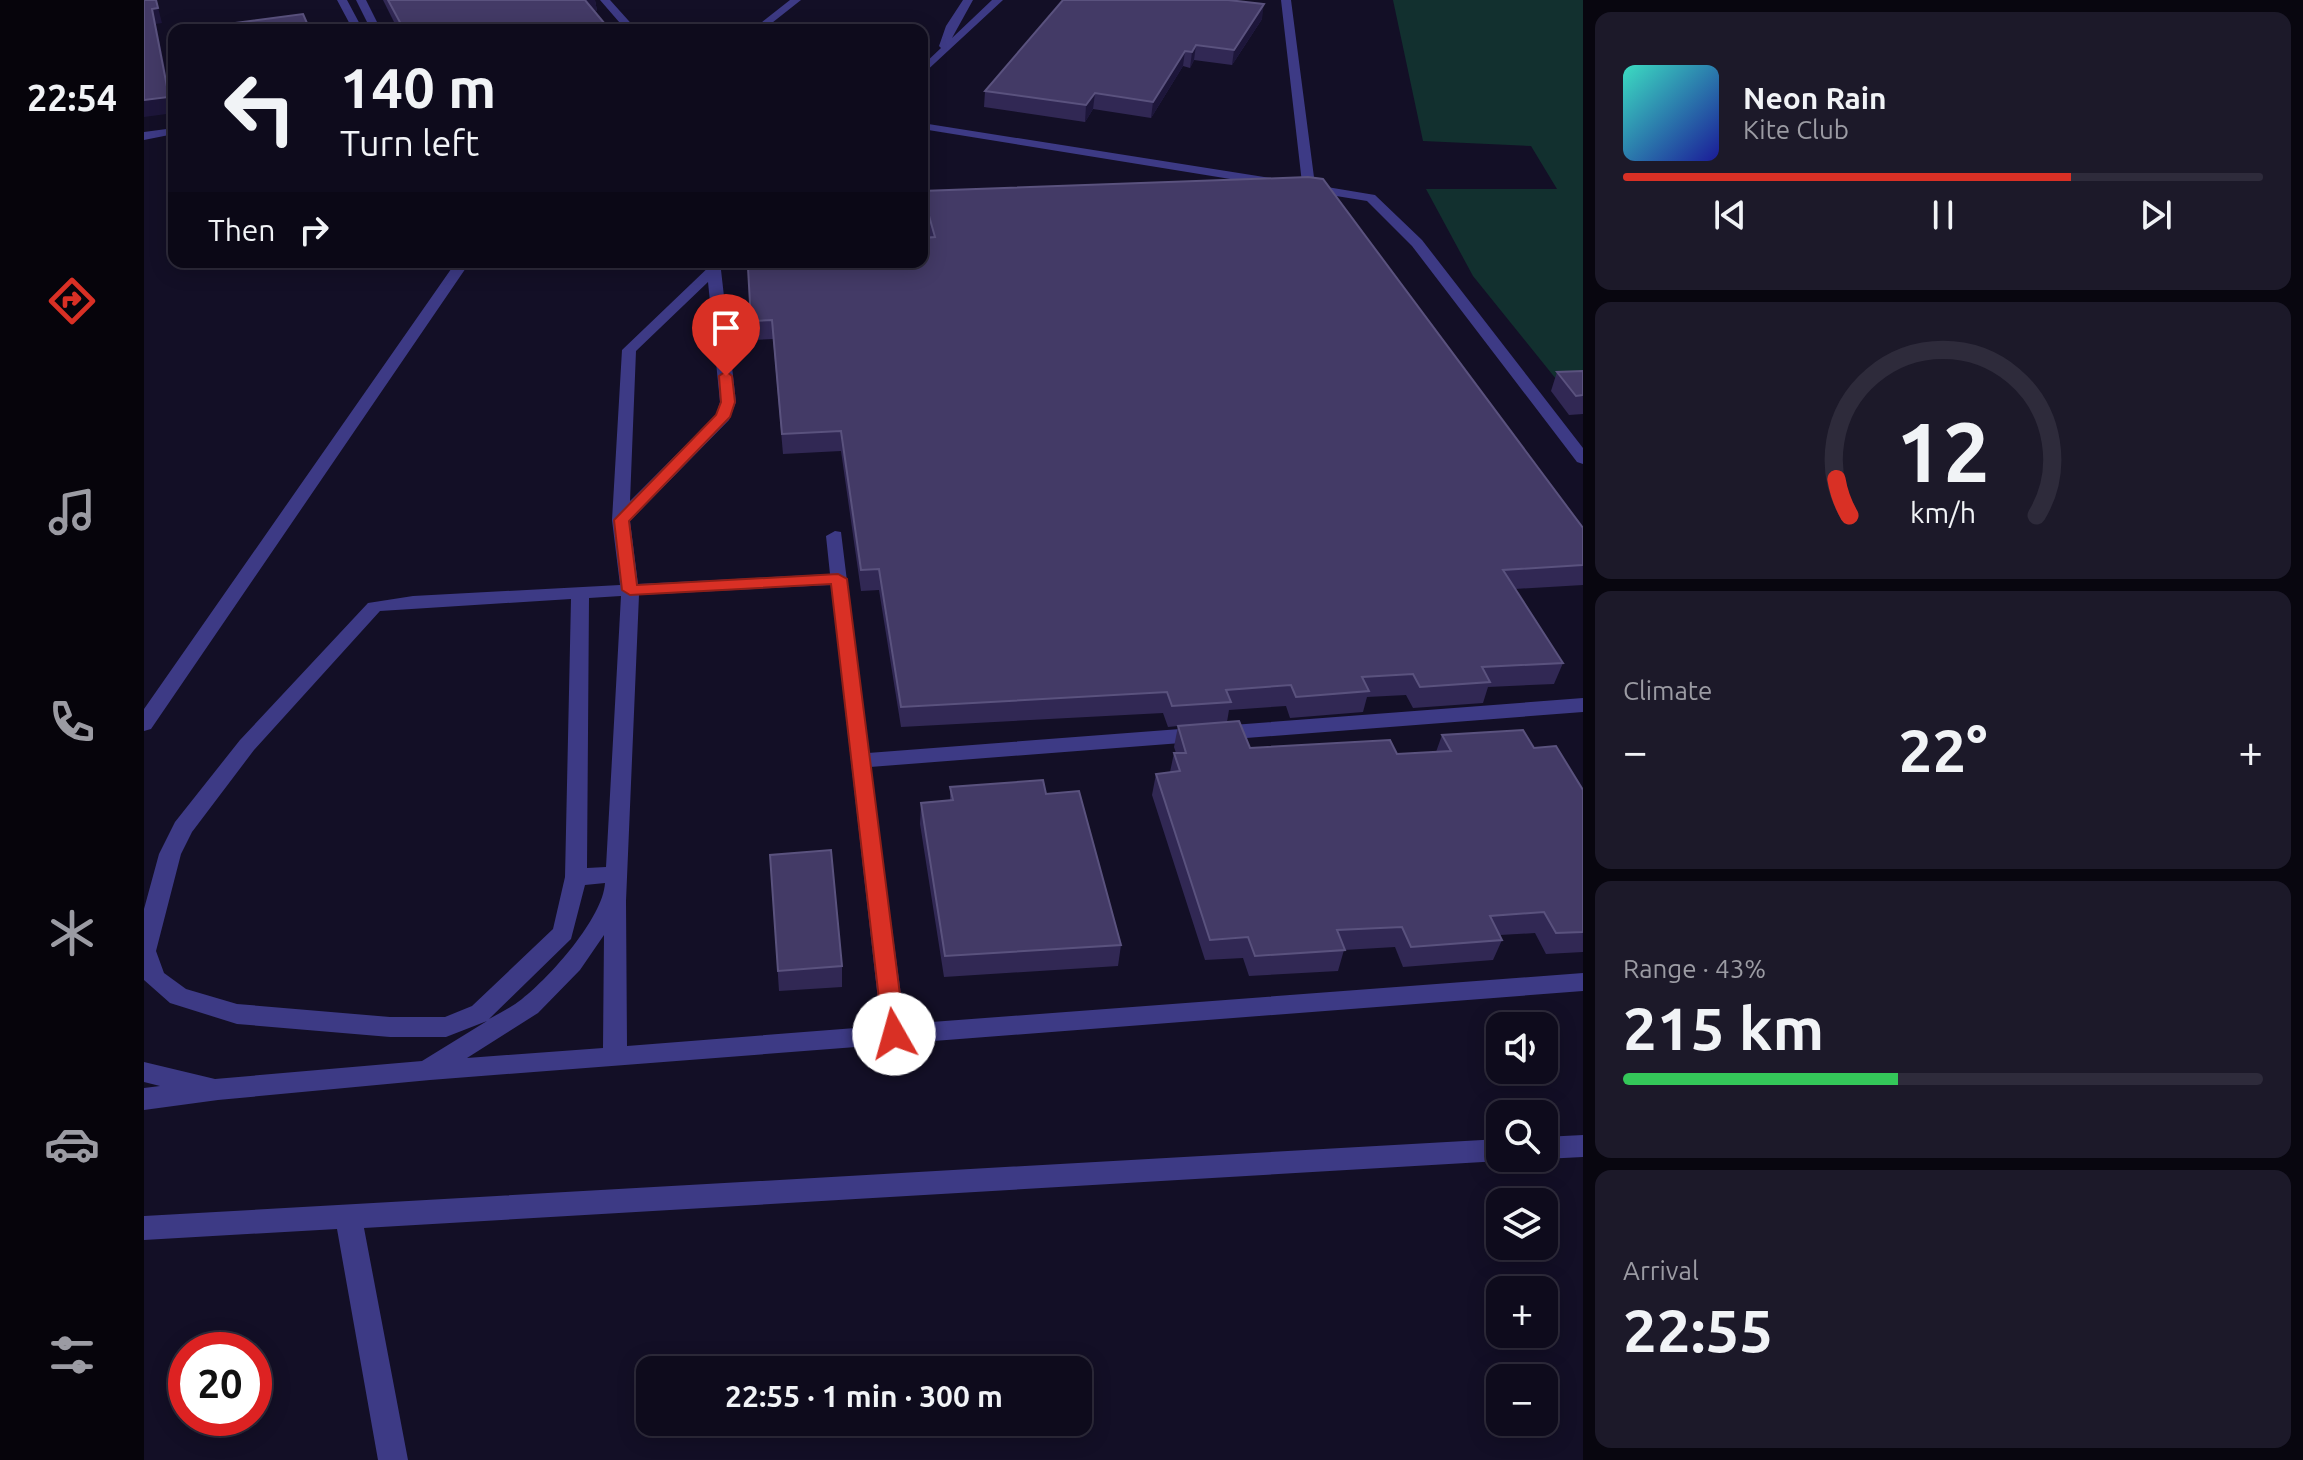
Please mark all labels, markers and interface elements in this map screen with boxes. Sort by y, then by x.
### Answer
icon: left [208,56,312,160]
text: 140 m [340,56,496,119]
text: 22:54 [27,77,117,118]
text: Neon Rain [1743,81,1887,115]
text: Kite Club [1743,115,1849,144]
text: Turn left [340,122,479,163]
icon: previous [1708,193,1752,237]
icon: pause [1921,193,1965,237]
icon: next [2134,193,2178,237]
icon: right [292,208,336,252]
text: Then [208,213,276,247]
icon: directions [44,273,100,329]
pin [692,294,760,376]
icon: arrive [704,306,748,350]
text: 12 [1896,404,1990,498]
icon: music [44,484,100,540]
text: km/h [1910,497,1976,529]
text: Climate [1623,676,1712,705]
icon: phone [44,694,100,750]
text: 22° [1899,716,1987,783]
text: − [1623,726,1648,775]
text: + [2238,726,2263,775]
icon: climate [44,905,100,961]
text: Range · 43% [1623,954,1766,983]
position arrow [852,992,936,1076]
text: 215 km [1623,994,1824,1061]
map controls [1486,1012,1558,1436]
button: sound [1486,1012,1558,1084]
button: search [1486,1100,1558,1172]
icon: car [44,1116,100,1172]
button: layers [1486,1188,1558,1260]
text: Arrival [1623,1256,1699,1285]
button: + [1486,1276,1558,1348]
text: 22:55 [1623,1296,1773,1363]
icon: filters [44,1327,100,1383]
speed limit sign: 20 [168,1332,272,1436]
button: − [1486,1364,1558,1436]
text: 22:55 · 1 min · 300 m [725,1379,1003,1413]

